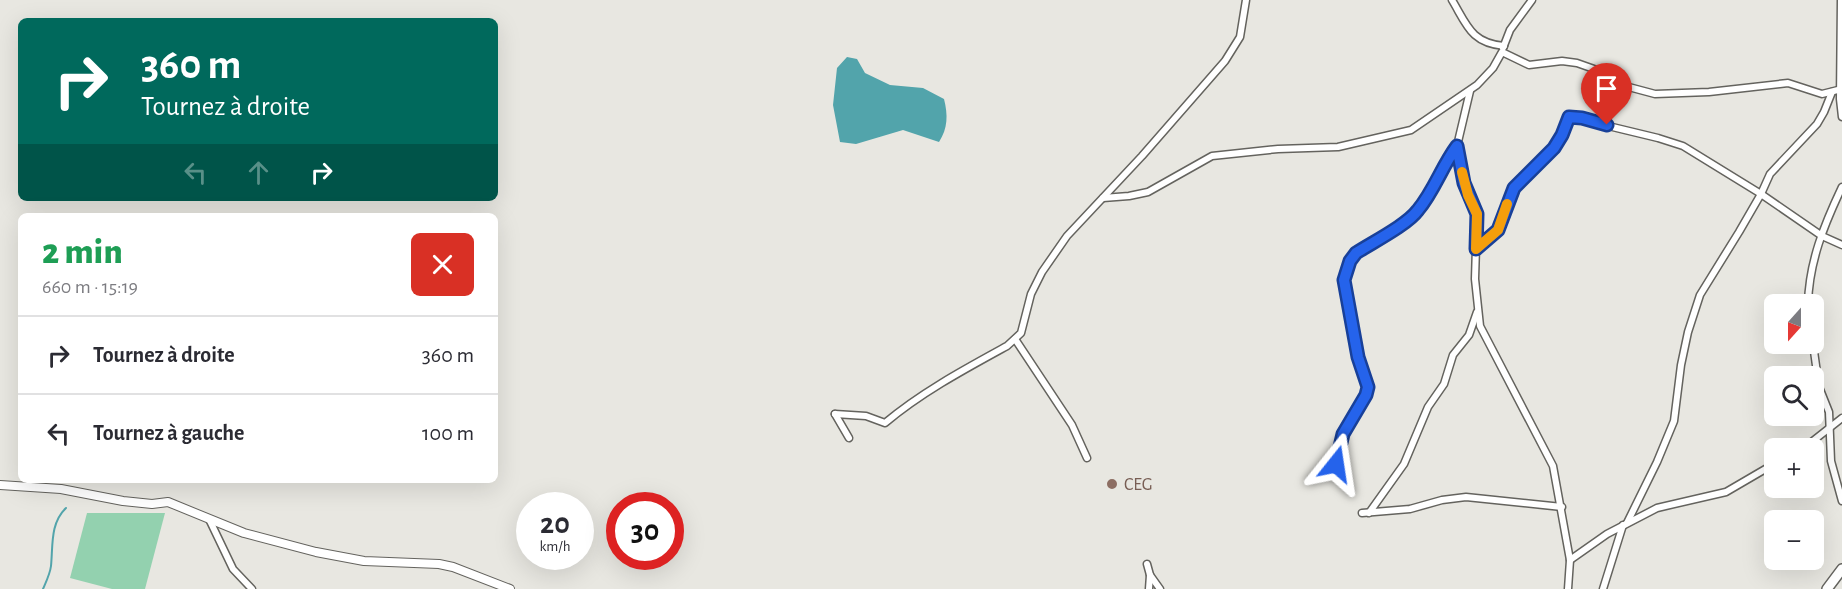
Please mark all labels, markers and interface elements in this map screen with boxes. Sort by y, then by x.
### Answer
icon: right [42,42,120,120]
text: 360 m [141,44,242,86]
pin [1581,63,1632,125]
icon: arrive [1590,72,1623,105]
text: Tournez à droite [141,93,310,120]
icon: left [179,156,212,189]
icon: ahead [242,156,275,189]
icon: right [305,156,338,189]
button: close [411,233,474,296]
text: 2 min [42,234,123,270]
text: 660 m · 15:19 [42,277,138,297]
north arrow [1764,294,1824,354]
map controls [1764,294,1824,570]
icon: right [42,339,75,372]
text: Tournez à droite [93,344,235,366]
text: 360 m [422,344,474,366]
button: search [1764,366,1824,426]
icon: left [42,417,75,450]
text: Tournez à gauche [93,422,244,444]
text: 100 m [422,422,474,444]
position arrow [1304,432,1368,496]
button: + [1764,438,1824,498]
place label: CEG [1124,476,1153,494]
marker: CEG [1105,477,1119,491]
speed limit sign: 30 [606,492,684,570]
text: 20 [540,509,570,539]
button: − [1764,510,1824,570]
text: km/h [540,539,570,554]

